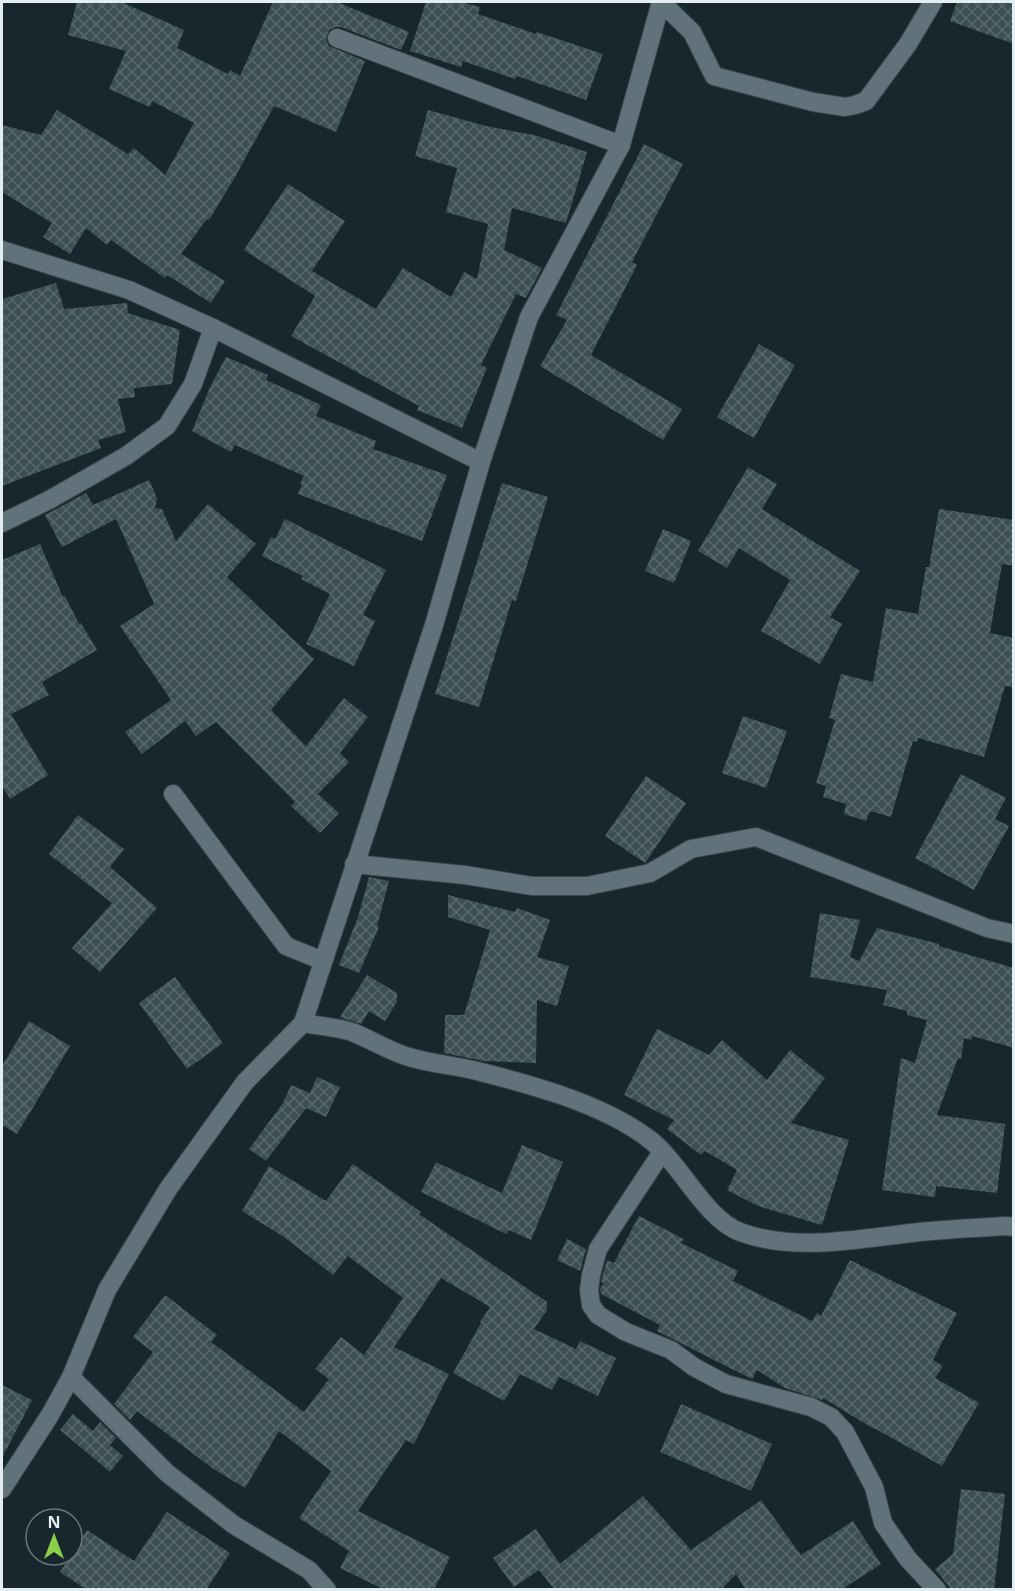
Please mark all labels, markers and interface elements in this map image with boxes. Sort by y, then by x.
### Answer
north arrow [24,1507,84,1567]
text: N [47,1511,61,1533]

